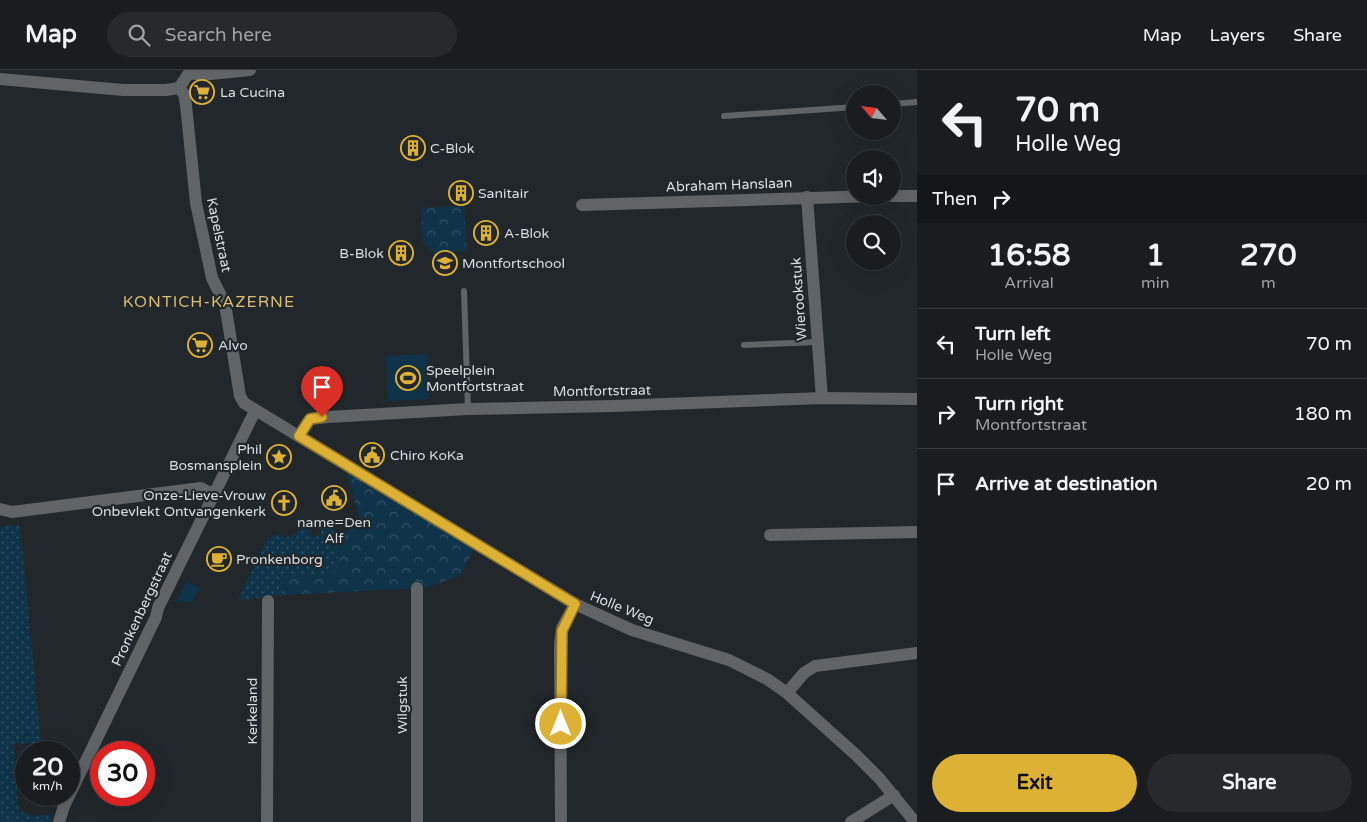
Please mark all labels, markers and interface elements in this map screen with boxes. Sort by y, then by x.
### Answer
search box [107,12,457,57]
text: Map [25,20,77,49]
icon: search [125,21,153,49]
text: Search here [165,24,272,46]
text: Map [1143,24,1182,46]
text: Layers [1210,24,1265,46]
text: Share [1293,24,1342,46]
supermarket icon: La Cucina [189,79,215,105]
place label: La Cucina [220,84,285,101]
north arrow [846,85,901,140]
map controls [846,85,901,270]
text: 70 m [1015,89,1100,131]
icon: left [932,90,997,155]
text: Holle Weg [1015,131,1121,157]
building icon: C-Blok [400,135,426,161]
place label: C-Blok [430,140,475,157]
button: sound [846,150,901,205]
street label: Abraham Hanslaan [665,174,793,196]
building icon: Sanitair [448,180,474,206]
place label: Sanitair [478,185,529,202]
icon: right [987,185,1015,213]
text: Then [932,188,977,210]
street label: Kapelstraat [203,196,235,274]
button: search [846,215,901,270]
building icon: A-Blok [473,220,499,246]
place label: A-Blok [504,225,550,242]
text: 16:58 [987,237,1071,274]
text: 1 [1146,237,1165,274]
text: 270 [1240,237,1297,274]
building icon: B-Blok [388,240,414,266]
place label: B-Blok [339,245,384,262]
school or university icon: Montfortschool [432,250,458,276]
place label: Montfortschool [462,255,565,272]
street label: Wierookstuk [788,256,810,341]
text: Arrival [1004,273,1054,293]
text: min [1141,273,1170,293]
text: m [1261,273,1276,293]
district label: KONTICH-KAZERNE [123,292,295,312]
text: Turn left [975,323,1051,345]
icon: left [932,330,960,358]
supermarket icon: Alvo [187,332,213,358]
text: 70 m [1306,333,1352,355]
place label: Alvo [218,337,248,354]
text: Holle Weg [975,345,1052,365]
place label: Speelplein Montfortstraat [426,362,525,395]
sports icon: Speelplein Montfortstraat [395,365,421,391]
pin [301,366,343,417]
icon: arrive [308,373,336,401]
street label: Montfortstraat [553,382,652,400]
text: Turn right [975,393,1063,415]
icon: right [932,400,960,428]
text: 180 m [1294,403,1352,425]
text: Montfortstraat [975,415,1087,435]
place label: Phil Bosmansplein [169,441,262,474]
public building icon: Chiro KoKa [359,442,385,468]
place icon: Phil Bosmansplein [266,444,292,470]
place label: Chiro KoKa [390,447,464,464]
icon: arrive [932,470,960,498]
text: Arrive at destination [975,473,1158,495]
text: 20 m [1306,473,1352,495]
public building icon: name=Den Alf [321,485,347,511]
place label: Onze-Lieve-Vrouw Onbevlekt Ontvangenkerk [92,487,266,520]
church icon: Onze-Lieve-Vrouw Onbevlekt Ontvangenkerk [271,490,297,516]
place label: name=Den Alf [297,514,371,547]
cafe icon: Pronkenborg [206,546,232,572]
street label: Pronkenbergstraat [108,548,176,669]
place label: Pronkenborg [236,551,323,568]
street label: Holle Weg [587,587,657,629]
street label: Wilgstuk [394,676,411,734]
street label: Kerkeland [244,678,261,744]
position arrow [534,697,586,749]
speed limit sign: 30 [90,741,155,806]
text: 20 [32,752,63,782]
button: Exit [932,754,1137,812]
button: Share [1147,754,1352,812]
text: km/h [32,779,63,793]

